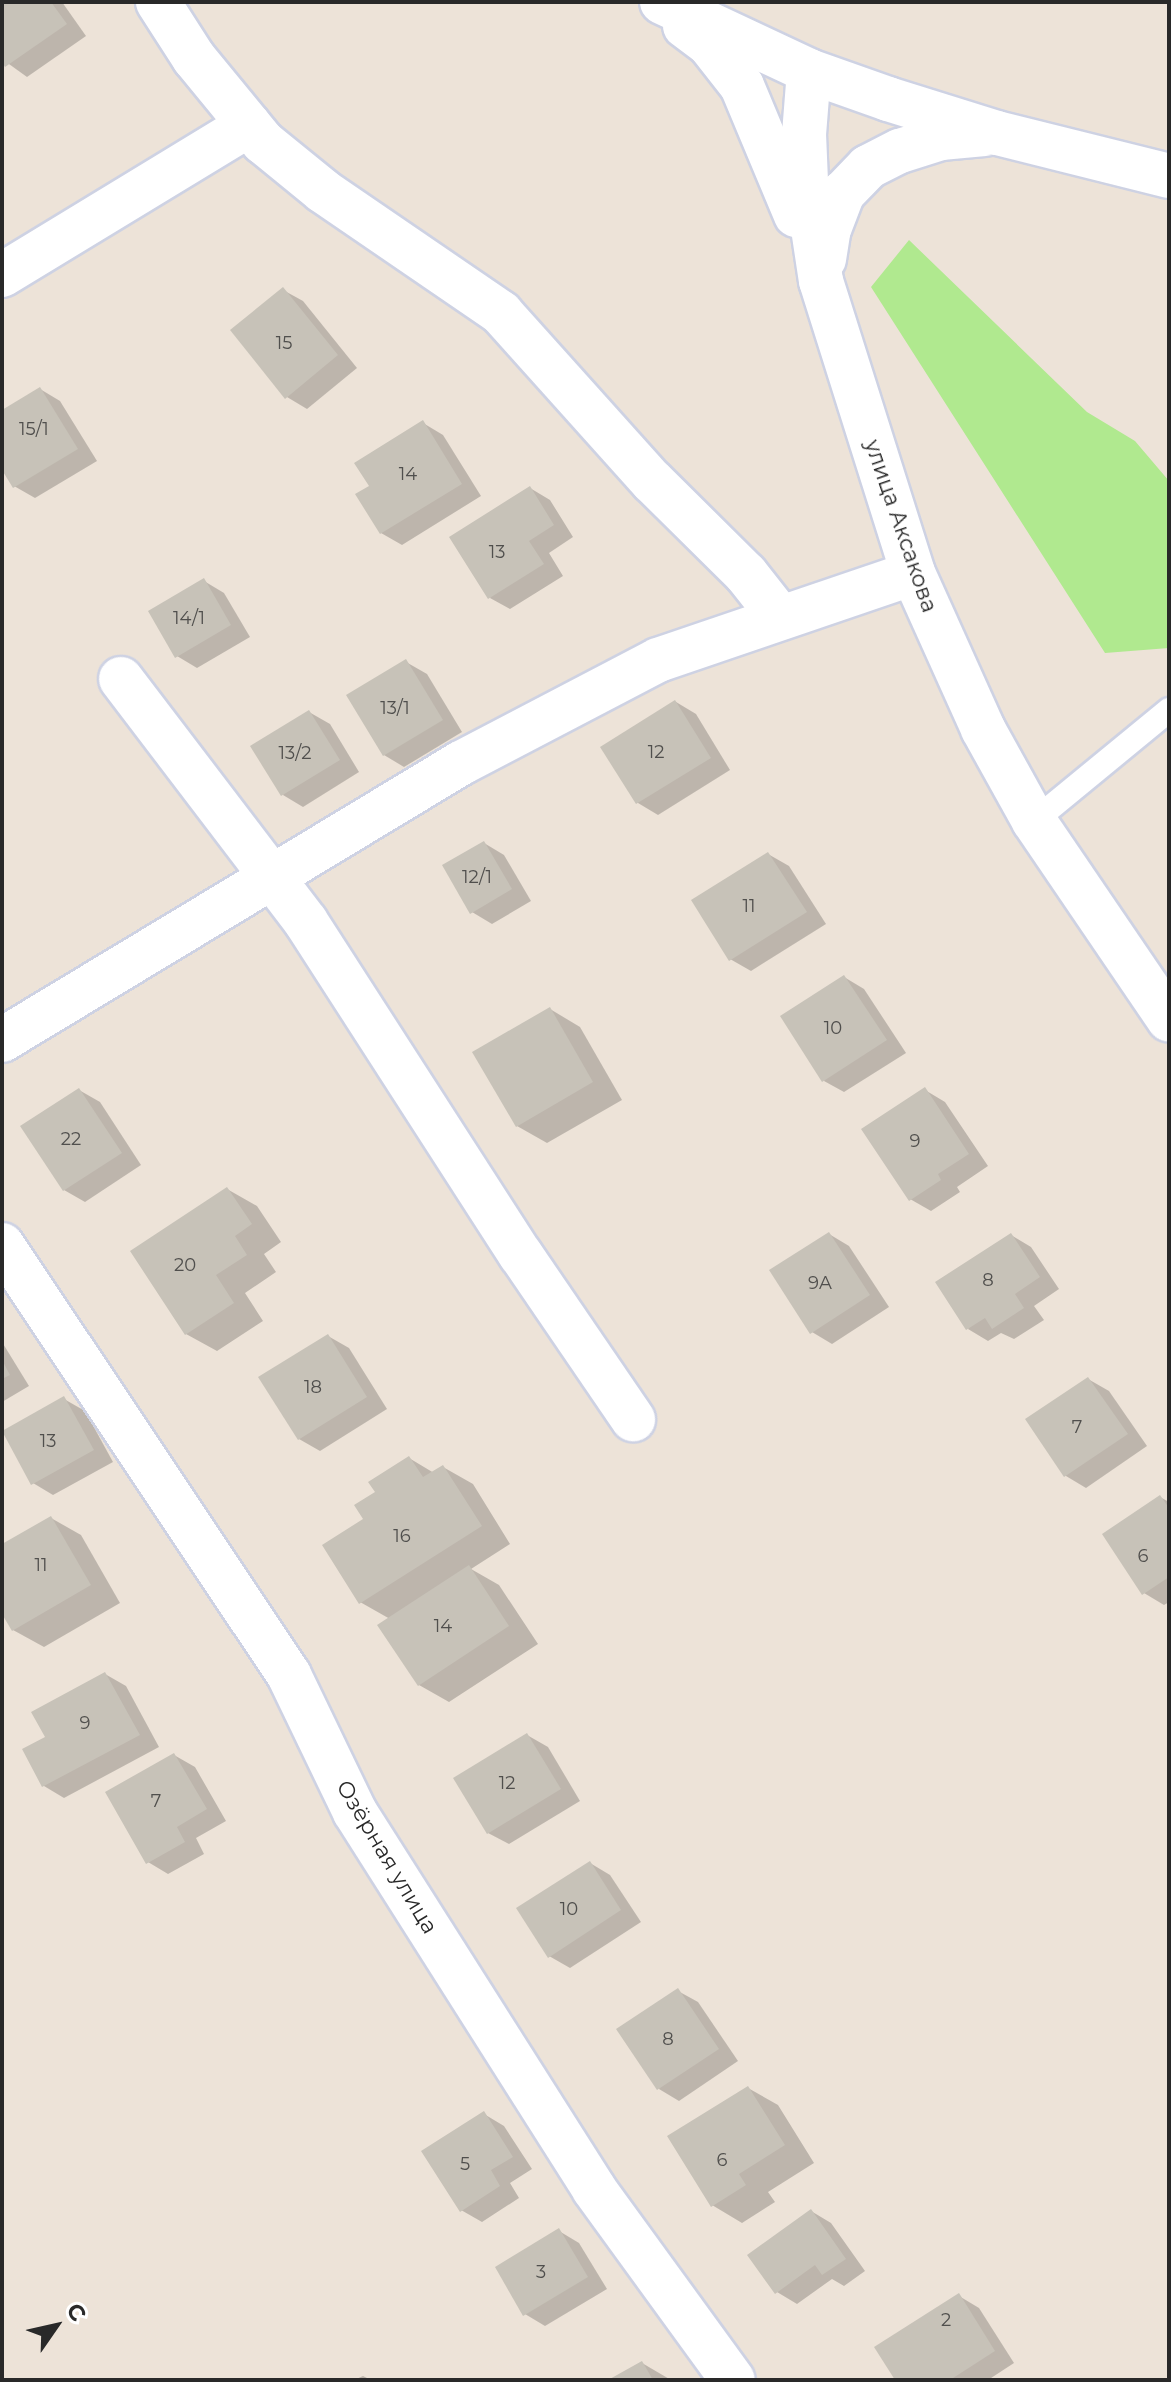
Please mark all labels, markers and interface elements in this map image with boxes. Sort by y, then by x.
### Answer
house number: 15 [276,332,292,354]
house number: 15/1 [19,418,49,440]
street label: улица Аксакова [859,436,943,616]
house number: 14 [399,463,417,485]
house number: 13 [489,541,505,563]
house number: 14/1 [173,607,205,629]
house number: 13/1 [380,697,410,719]
house number: 12 [648,741,664,763]
house number: 13/2 [279,742,311,764]
house number: 12/1 [462,866,492,888]
house number: 11 [743,895,755,917]
house number: 10 [824,1017,842,1039]
house number: 22 [61,1128,81,1150]
house number: 9 [910,1130,920,1152]
house number: 20 [174,1254,196,1276]
house number: 8 [982,1269,994,1291]
house number: 9А [808,1272,832,1294]
house number: 18 [304,1376,322,1398]
house number: 7 [1072,1416,1082,1438]
house number: 13 [40,1430,56,1452]
house number: 16 [393,1525,411,1547]
house number: 6 [1138,1545,1148,1567]
house number: 11 [35,1554,47,1576]
house number: 14 [434,1615,452,1637]
house number: 9 [80,1712,90,1734]
house number: 12 [499,1772,515,1794]
street label: Озёрная улица [331,1775,443,1939]
house number: 7 [151,1790,161,1812]
house number: 10 [560,1898,578,1920]
house number: 8 [662,2028,674,2050]
house number: 6 [717,2149,727,2171]
house number: 5 [460,2153,470,2175]
house number: 3 [536,2261,546,2283]
north arrow [16,2286,96,2366]
text: С [61,2298,92,2326]
house number: 2 [941,2309,951,2331]

